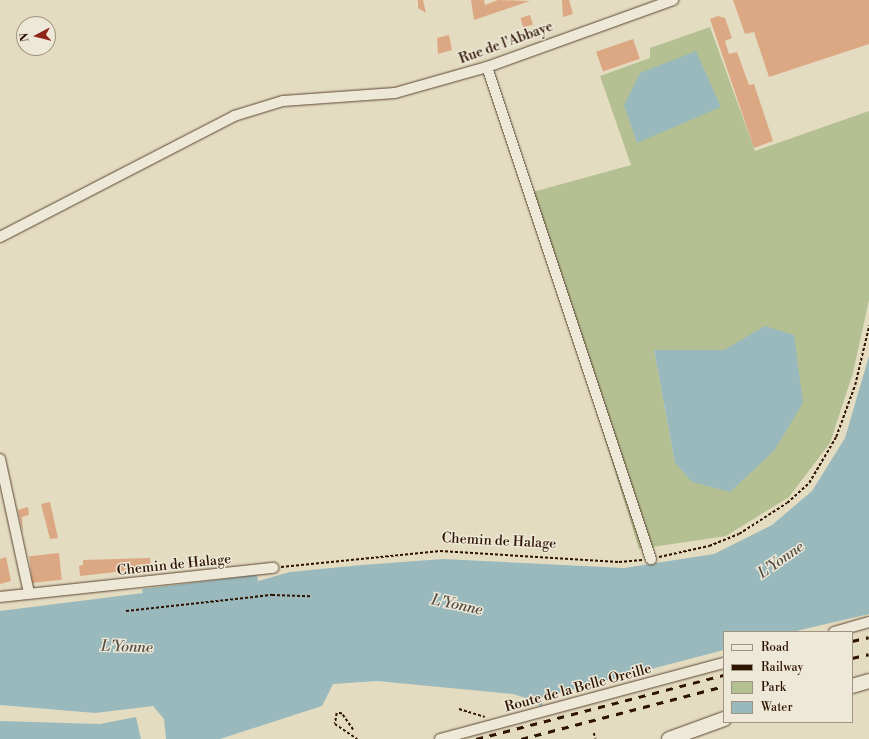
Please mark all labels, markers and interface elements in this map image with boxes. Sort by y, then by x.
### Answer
north arrow [16,16,56,56]
street label: Rue de l'Abbaye [457,18,555,68]
text: N [18,32,33,43]
street label: Chemin de Halage [441,530,557,552]
water label: L'Yonne [755,538,807,582]
street label: Chemin de Halage [116,551,232,579]
water label: L'Yonne [430,591,484,619]
legend [723,631,853,723]
water label: L'Yonne [101,637,153,657]
text: Road [761,640,789,655]
street label: Route de la Belle Oreille [503,660,653,716]
text: Railway [761,660,803,675]
text: Park [761,680,786,695]
text: Water [761,700,793,715]

